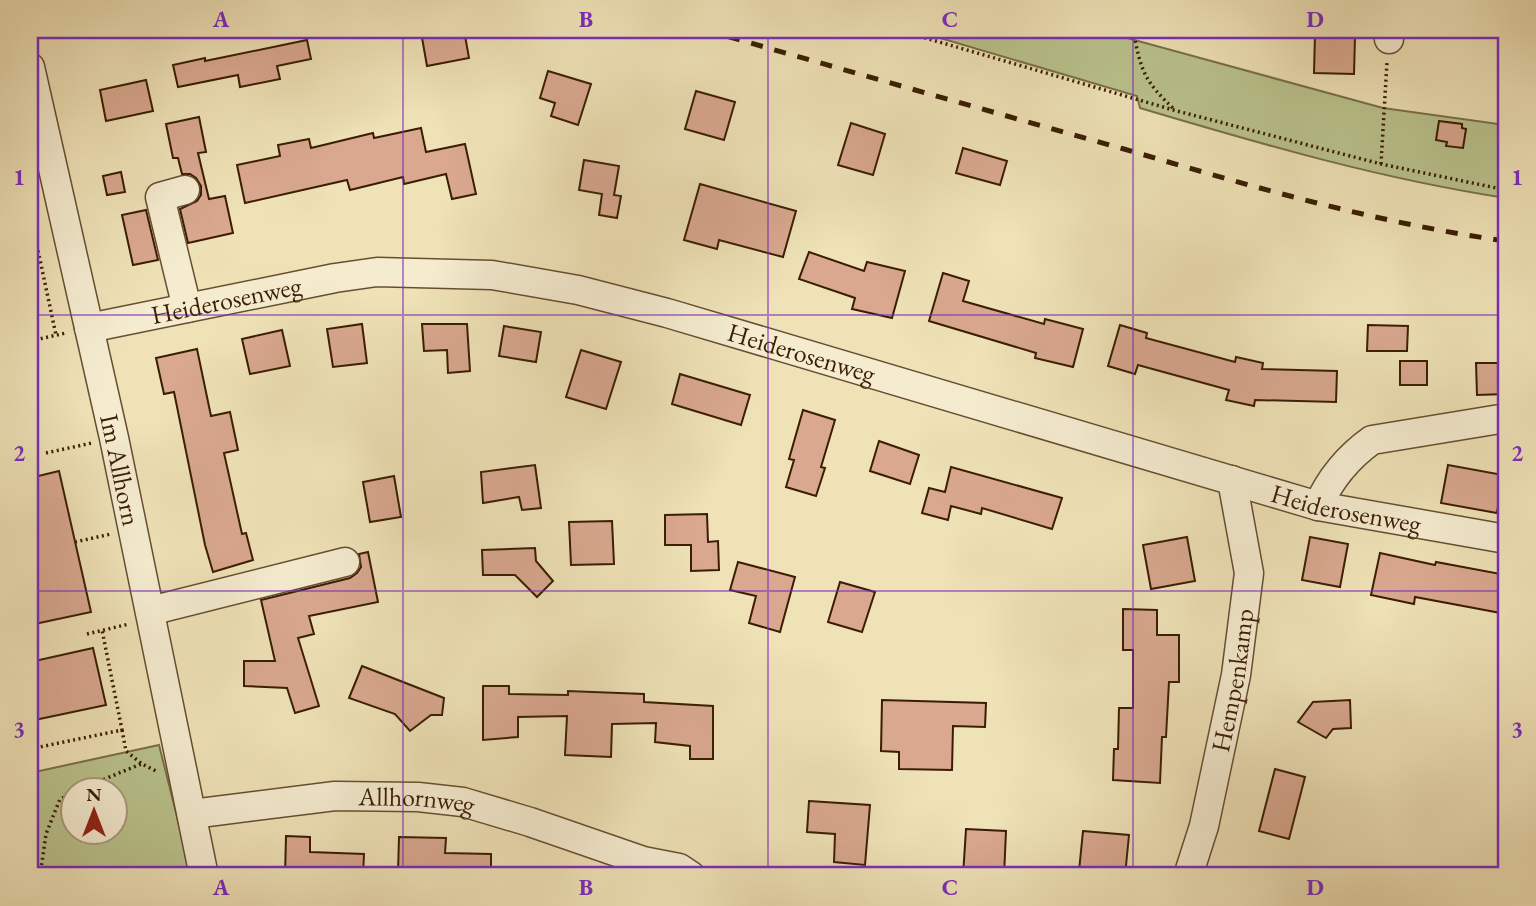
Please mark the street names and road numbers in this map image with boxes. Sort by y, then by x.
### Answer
street label: Heiderosenweg [148,268,305,332]
street label: Heiderosenweg [723,315,880,391]
street label: Im Allhorn [92,411,149,529]
street label: Heiderosenweg [1267,476,1425,541]
street label: Hempenkamp [1203,607,1261,755]
street label: Allhornweg [357,779,480,822]

